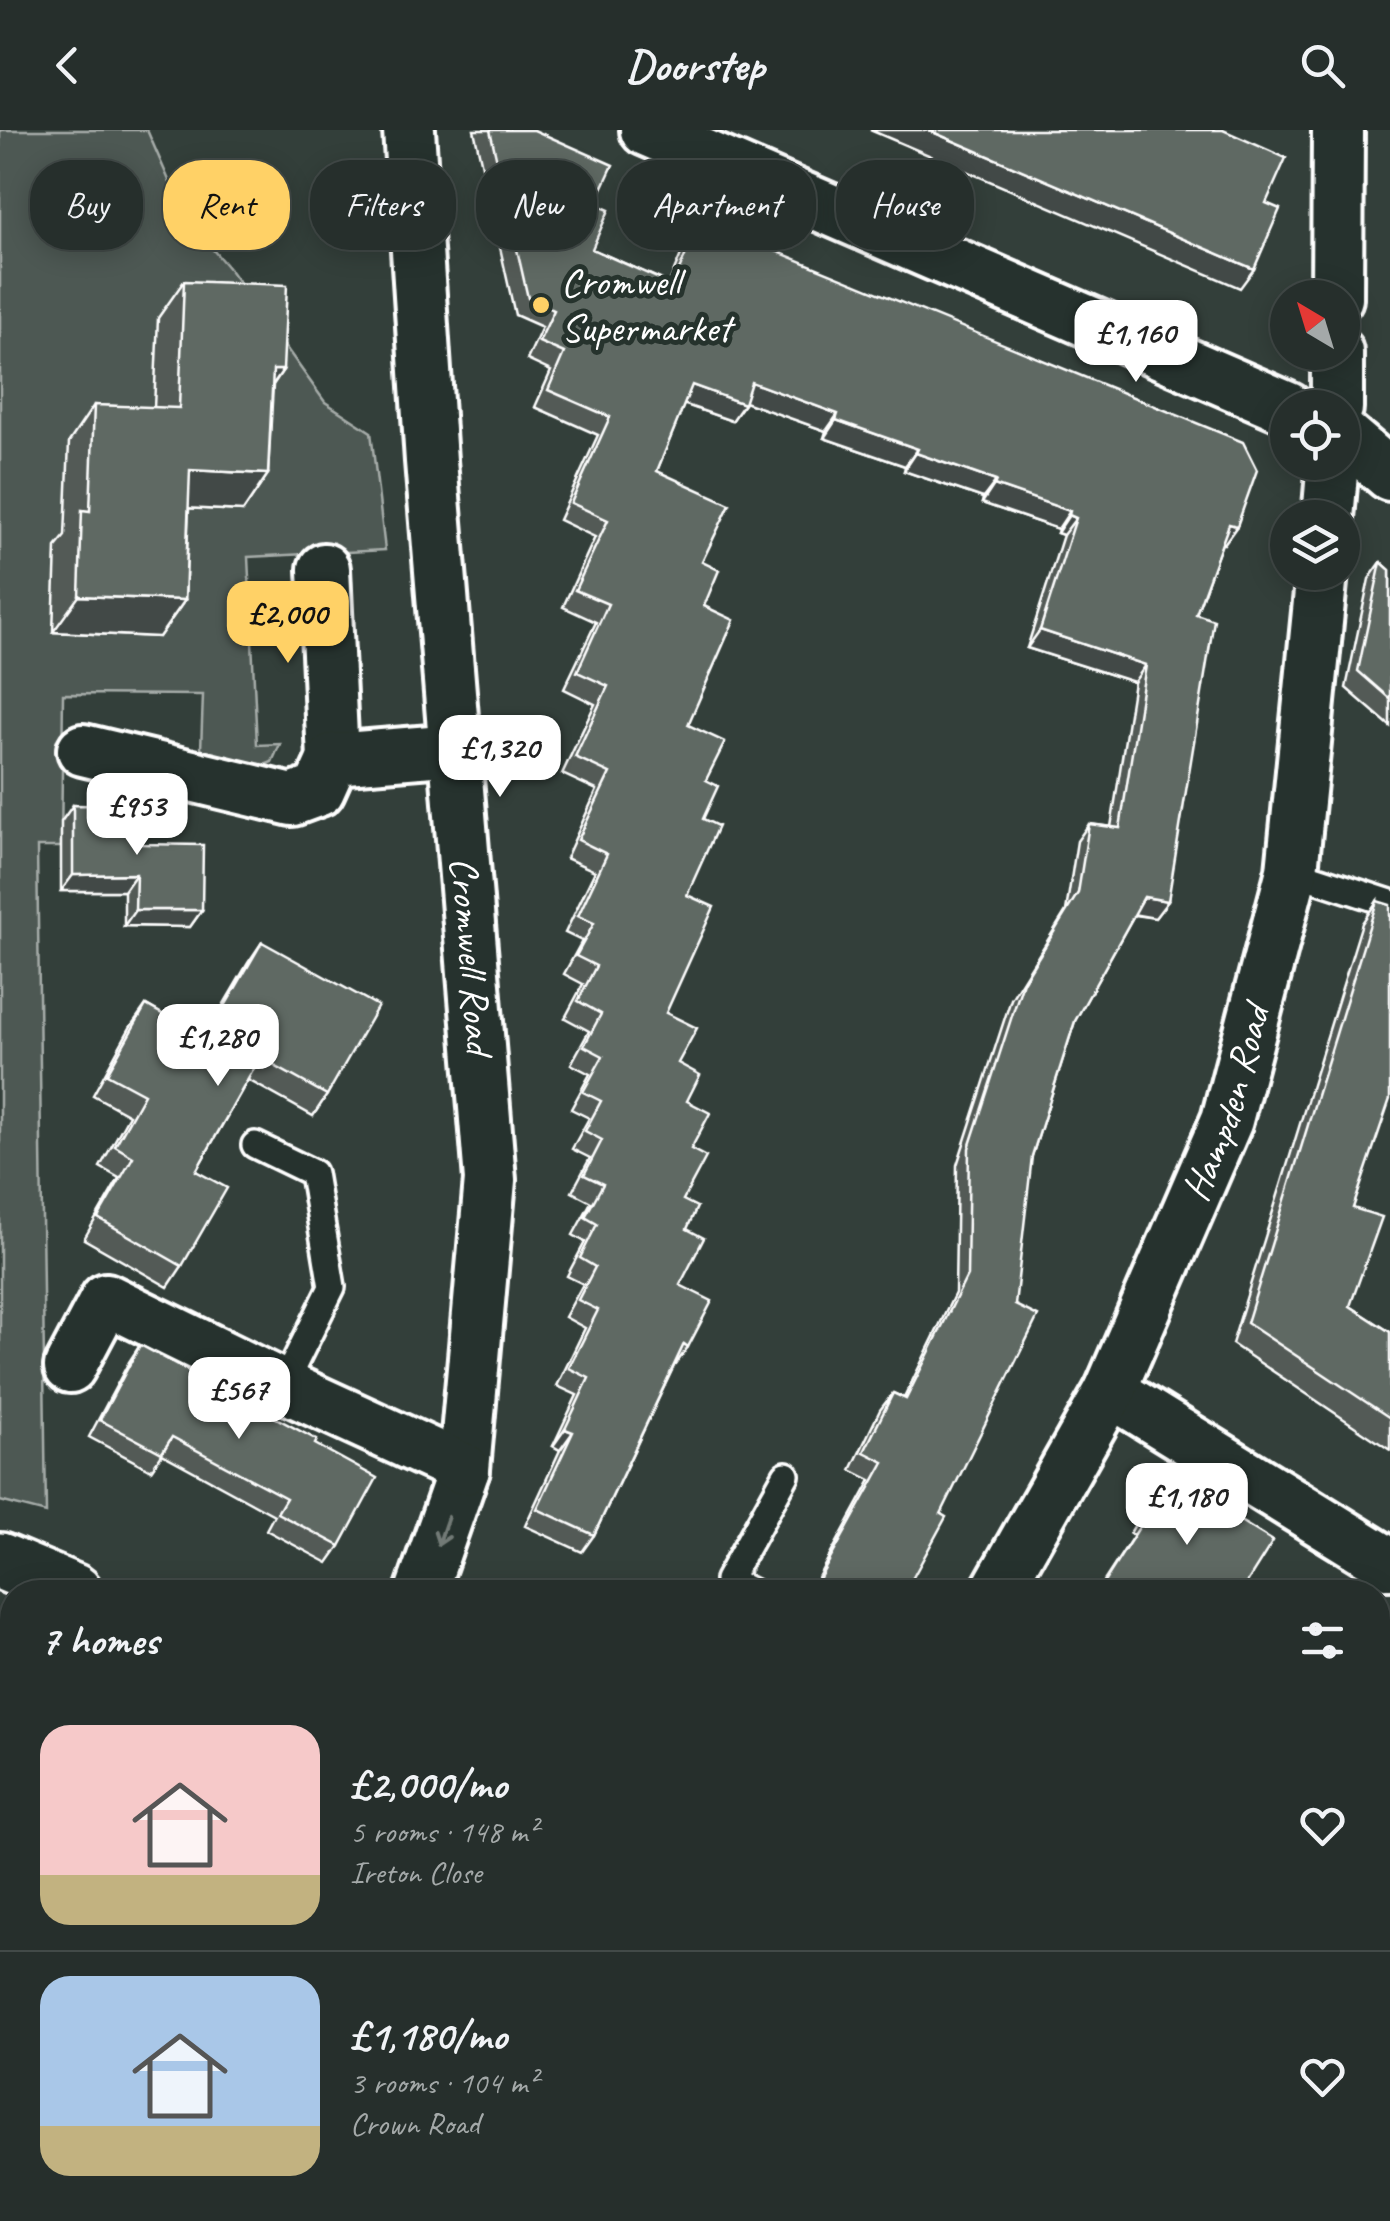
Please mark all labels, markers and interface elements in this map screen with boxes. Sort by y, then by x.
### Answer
text: Doorstep [626,37,764,94]
icon: back [40,38,95,93]
icon: search [1295,38,1350,93]
chip: Buy [30,160,143,250]
chip: Rent [163,160,290,250]
chip: Filters [310,160,456,250]
chip: New [476,160,597,250]
chip: Apartment [617,160,816,250]
chip: House [836,160,974,250]
place label: Cromwell Supermarket [561,257,737,353]
north arrow [1270,280,1360,370]
map controls [1270,280,1360,590]
marker: Cromwell Supermarket [530,294,552,316]
pin: £1,160 [1055,300,1217,385]
text: £1,160 [1096,312,1176,353]
button: locate [1270,390,1360,480]
button: layers [1270,500,1360,590]
pin: £2,000 [207,581,369,666]
text: £2,000 [249,593,327,634]
pin: £1,320 [419,715,581,800]
text: £1,320 [461,727,539,768]
pin: £953 [78,773,196,858]
text: £953 [109,785,165,826]
street label: Cromwell Road [439,855,505,1061]
street label: Hampden Road [1170,994,1282,1208]
pin: £1,280 [137,1004,299,1089]
text: £1,280 [179,1016,257,1057]
pin: £567 [180,1357,298,1442]
text: £567 [210,1369,268,1410]
pin: £1,180 [1106,1463,1268,1548]
text: £1,180 [1148,1475,1226,1516]
one-way arrow [432,1514,450,1546]
icon: filters [1295,1613,1350,1668]
text: 7 homes [40,1614,158,1667]
text: £2,000/mo [350,1758,507,1811]
icon: home [120,1765,240,1885]
icon: heart [1295,1798,1350,1853]
text: 5 rooms · 148 m² [350,1811,537,1852]
text: Ireton Close [350,1852,482,1893]
text: £1,180/mo [350,2009,507,2062]
icon: home [120,2016,240,2136]
icon: heart [1295,2049,1350,2104]
text: 3 rooms · 104 m² [350,2062,537,2103]
text: Crown Road [350,2103,480,2144]

